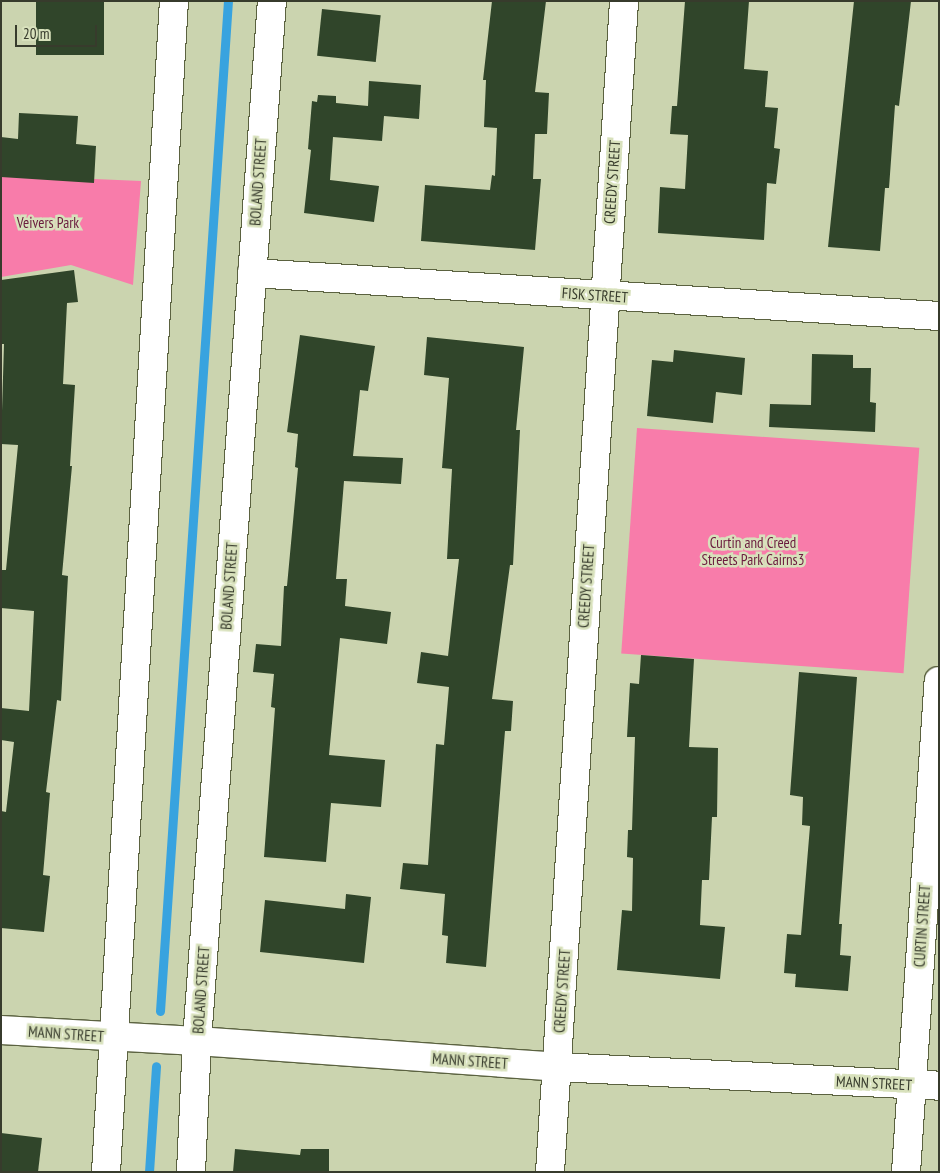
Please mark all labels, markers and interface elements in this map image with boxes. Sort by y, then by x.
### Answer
scale bar [18,15,100,47]
text: 20 m [23,24,49,43]
street label: BOLAND STREET [246,138,270,226]
street label: CREEDY STREET [600,139,624,225]
park label: Veivers Park [17,214,79,232]
street label: FISK STREET [561,284,629,306]
park label: Curtin and Creed Streets Park Cairns3 [701,533,805,568]
street label: BOLAND STREET [217,542,241,630]
street label: CREEDY STREET [574,543,598,629]
street label: CURTIN STREET [910,884,934,968]
street label: BOLAND STREET [189,946,213,1034]
street label: CREEDY STREET [550,948,574,1034]
street label: MANN STREET [28,1022,104,1046]
street label: MANN STREET [432,1049,508,1073]
street label: MANN STREET [836,1072,912,1094]

